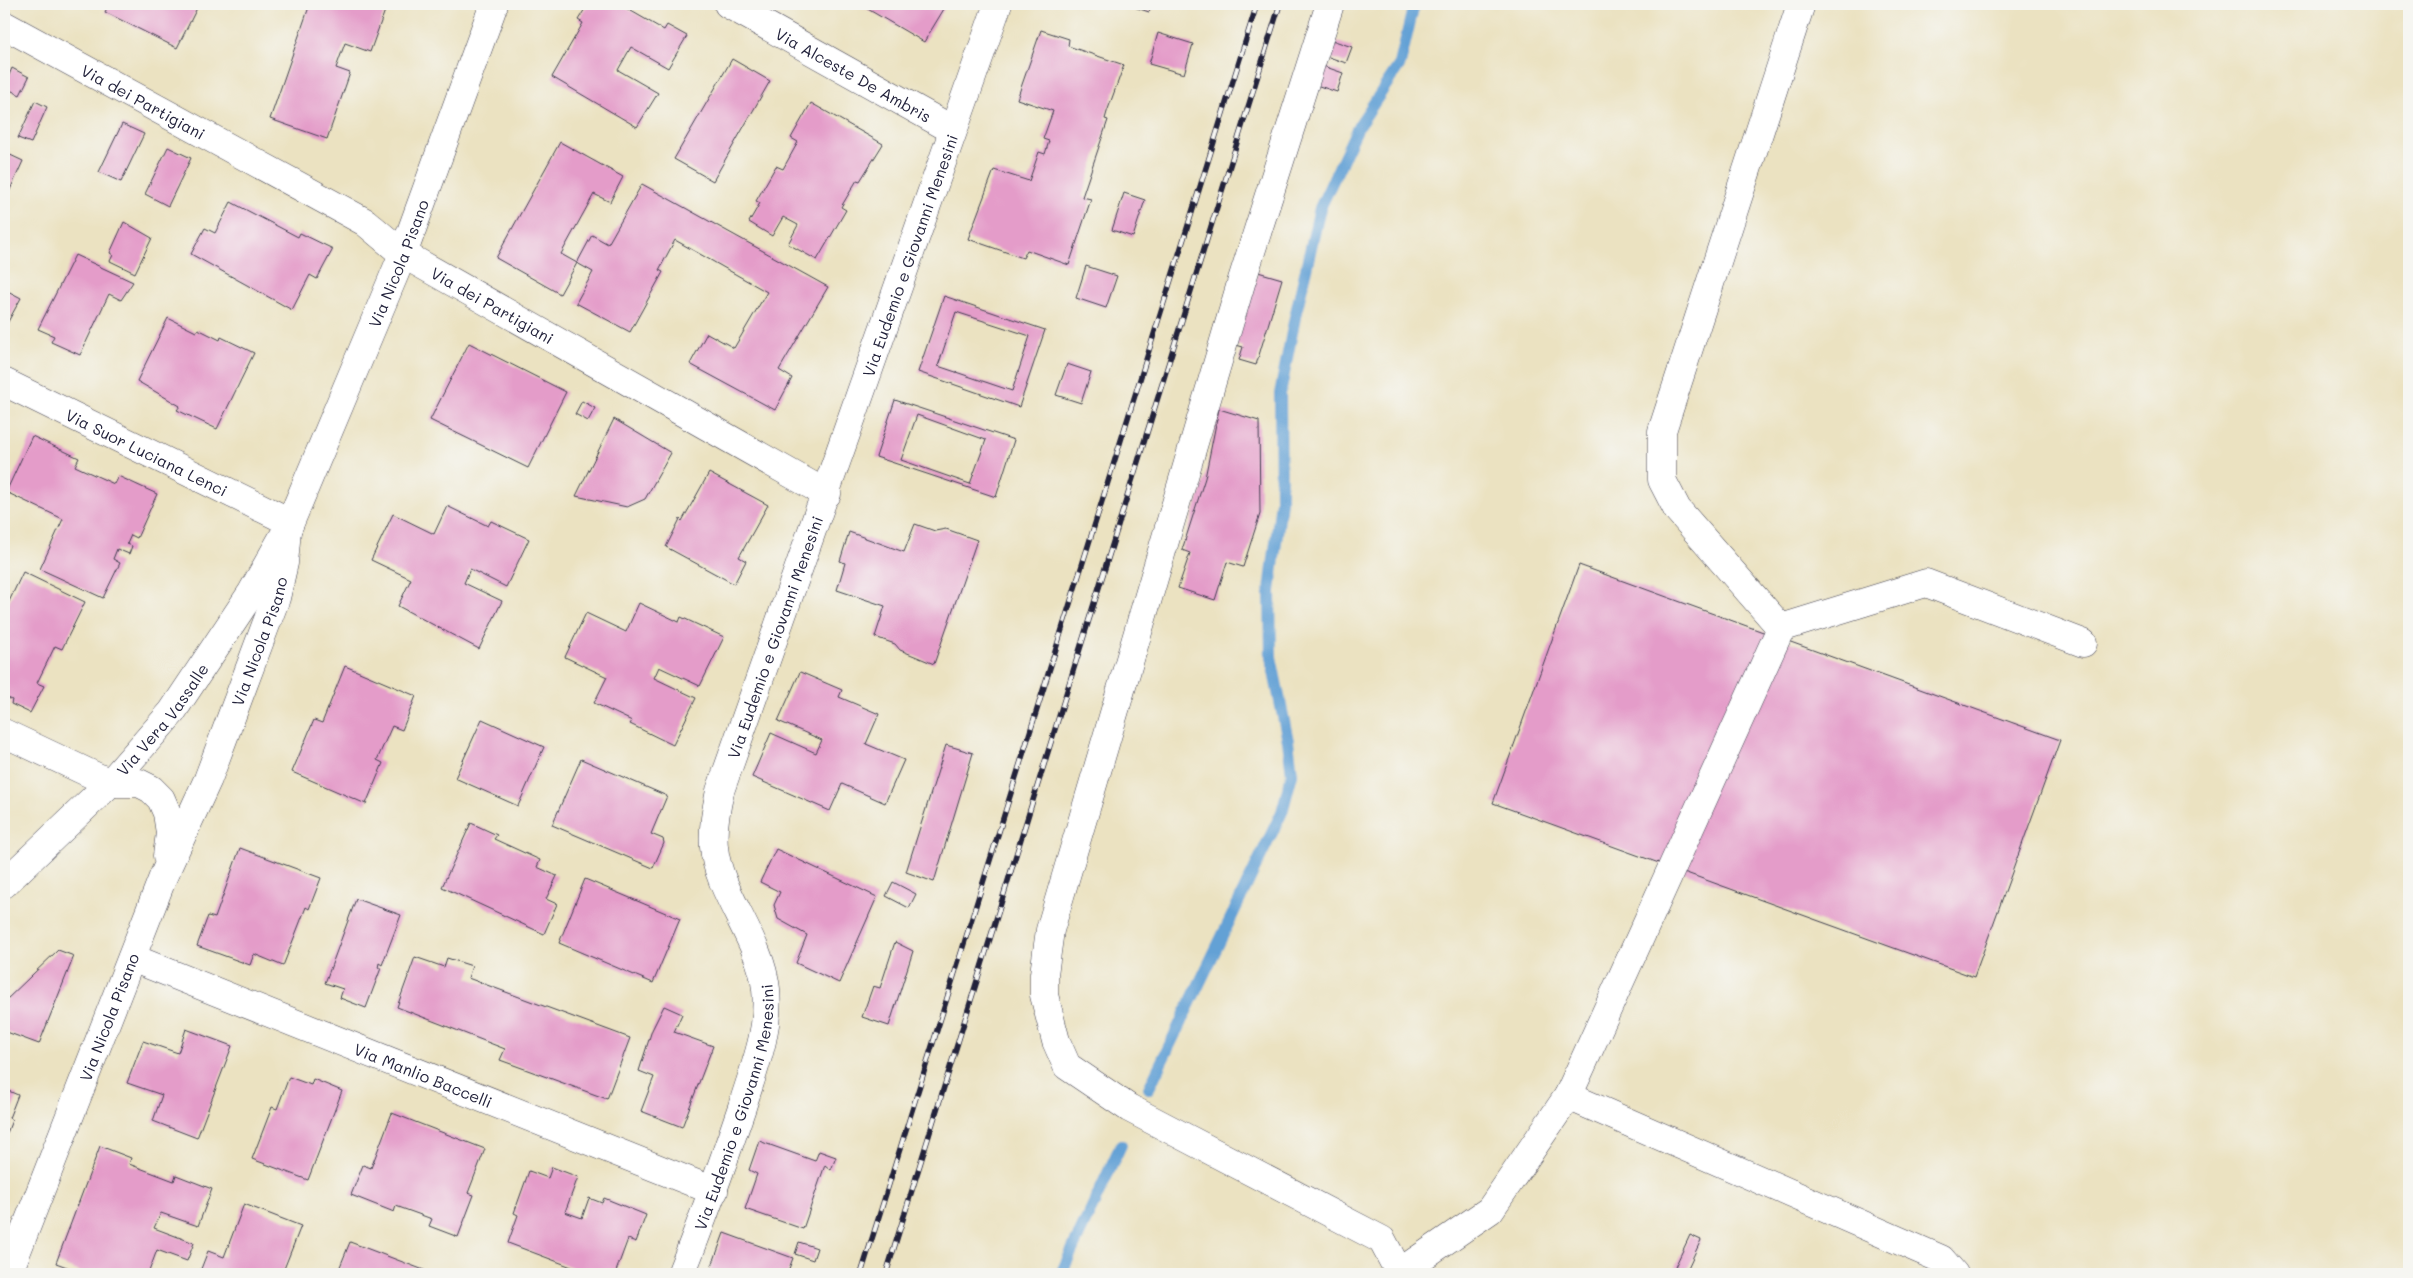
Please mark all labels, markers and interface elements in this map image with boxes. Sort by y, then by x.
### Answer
street label: Via Alceste De Ambris [772,22,935,126]
street label: Via dei Partigiani [78,59,209,143]
street label: Via Eudemio e Giovanni Menesini [857,131,962,379]
street label: Via Nicola Pisano [363,196,433,330]
street label: Via dei Partigiani [427,262,558,348]
street label: Via Suor Luciana Lenci [62,403,231,500]
street label: Via Eudemio e Giovanni Menesini [722,513,827,761]
street label: Via Nicola Pisano [226,575,291,709]
street label: Via Vera Vassalle [111,659,212,779]
street label: Via Nicola Pisano [74,950,143,1084]
street label: Via Eudemio e Giovanni Menesini [689,983,777,1233]
street label: Via Manlio Baccelli [351,1038,496,1112]

